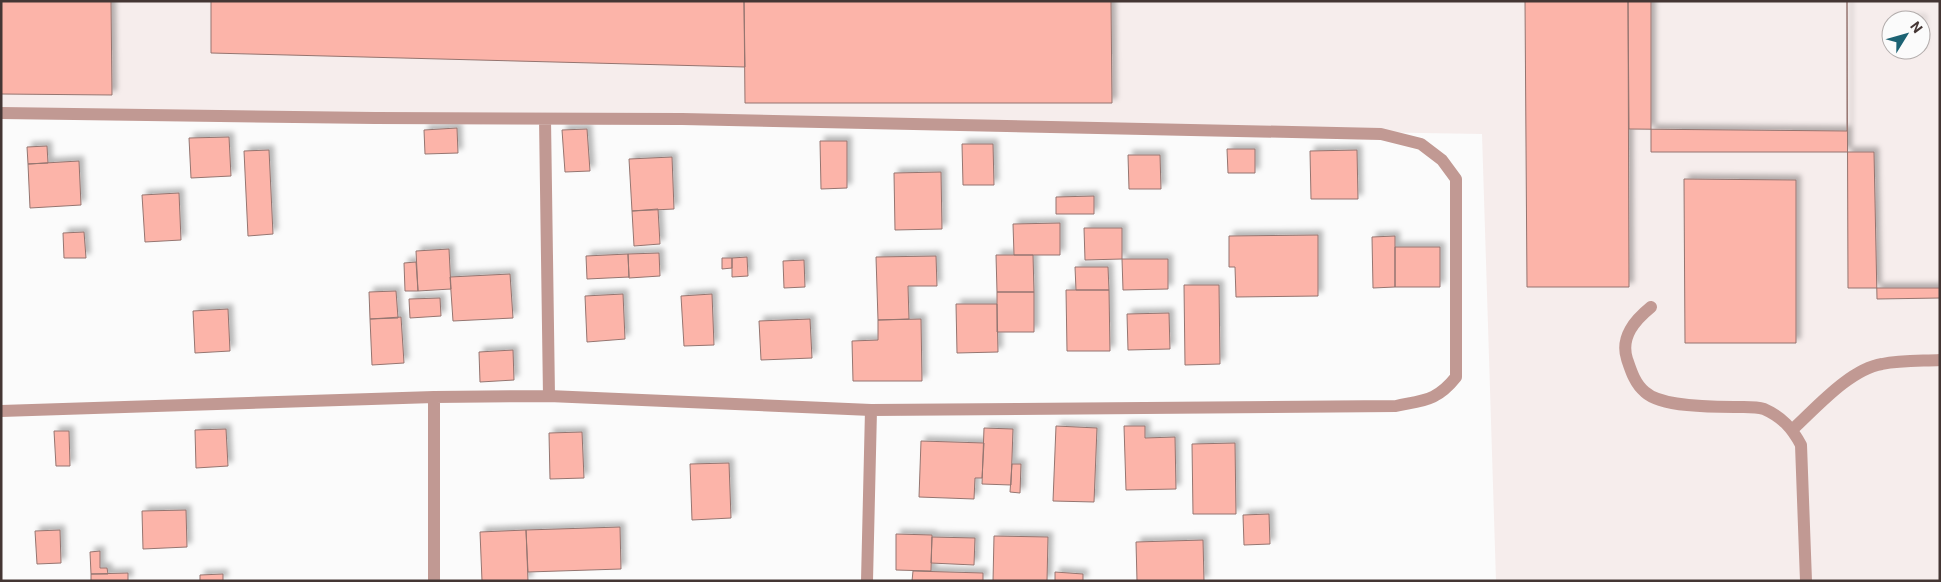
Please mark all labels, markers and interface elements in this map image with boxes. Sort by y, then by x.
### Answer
north arrow [1881,10,1931,60]
text: N [1907,18,1926,36]

